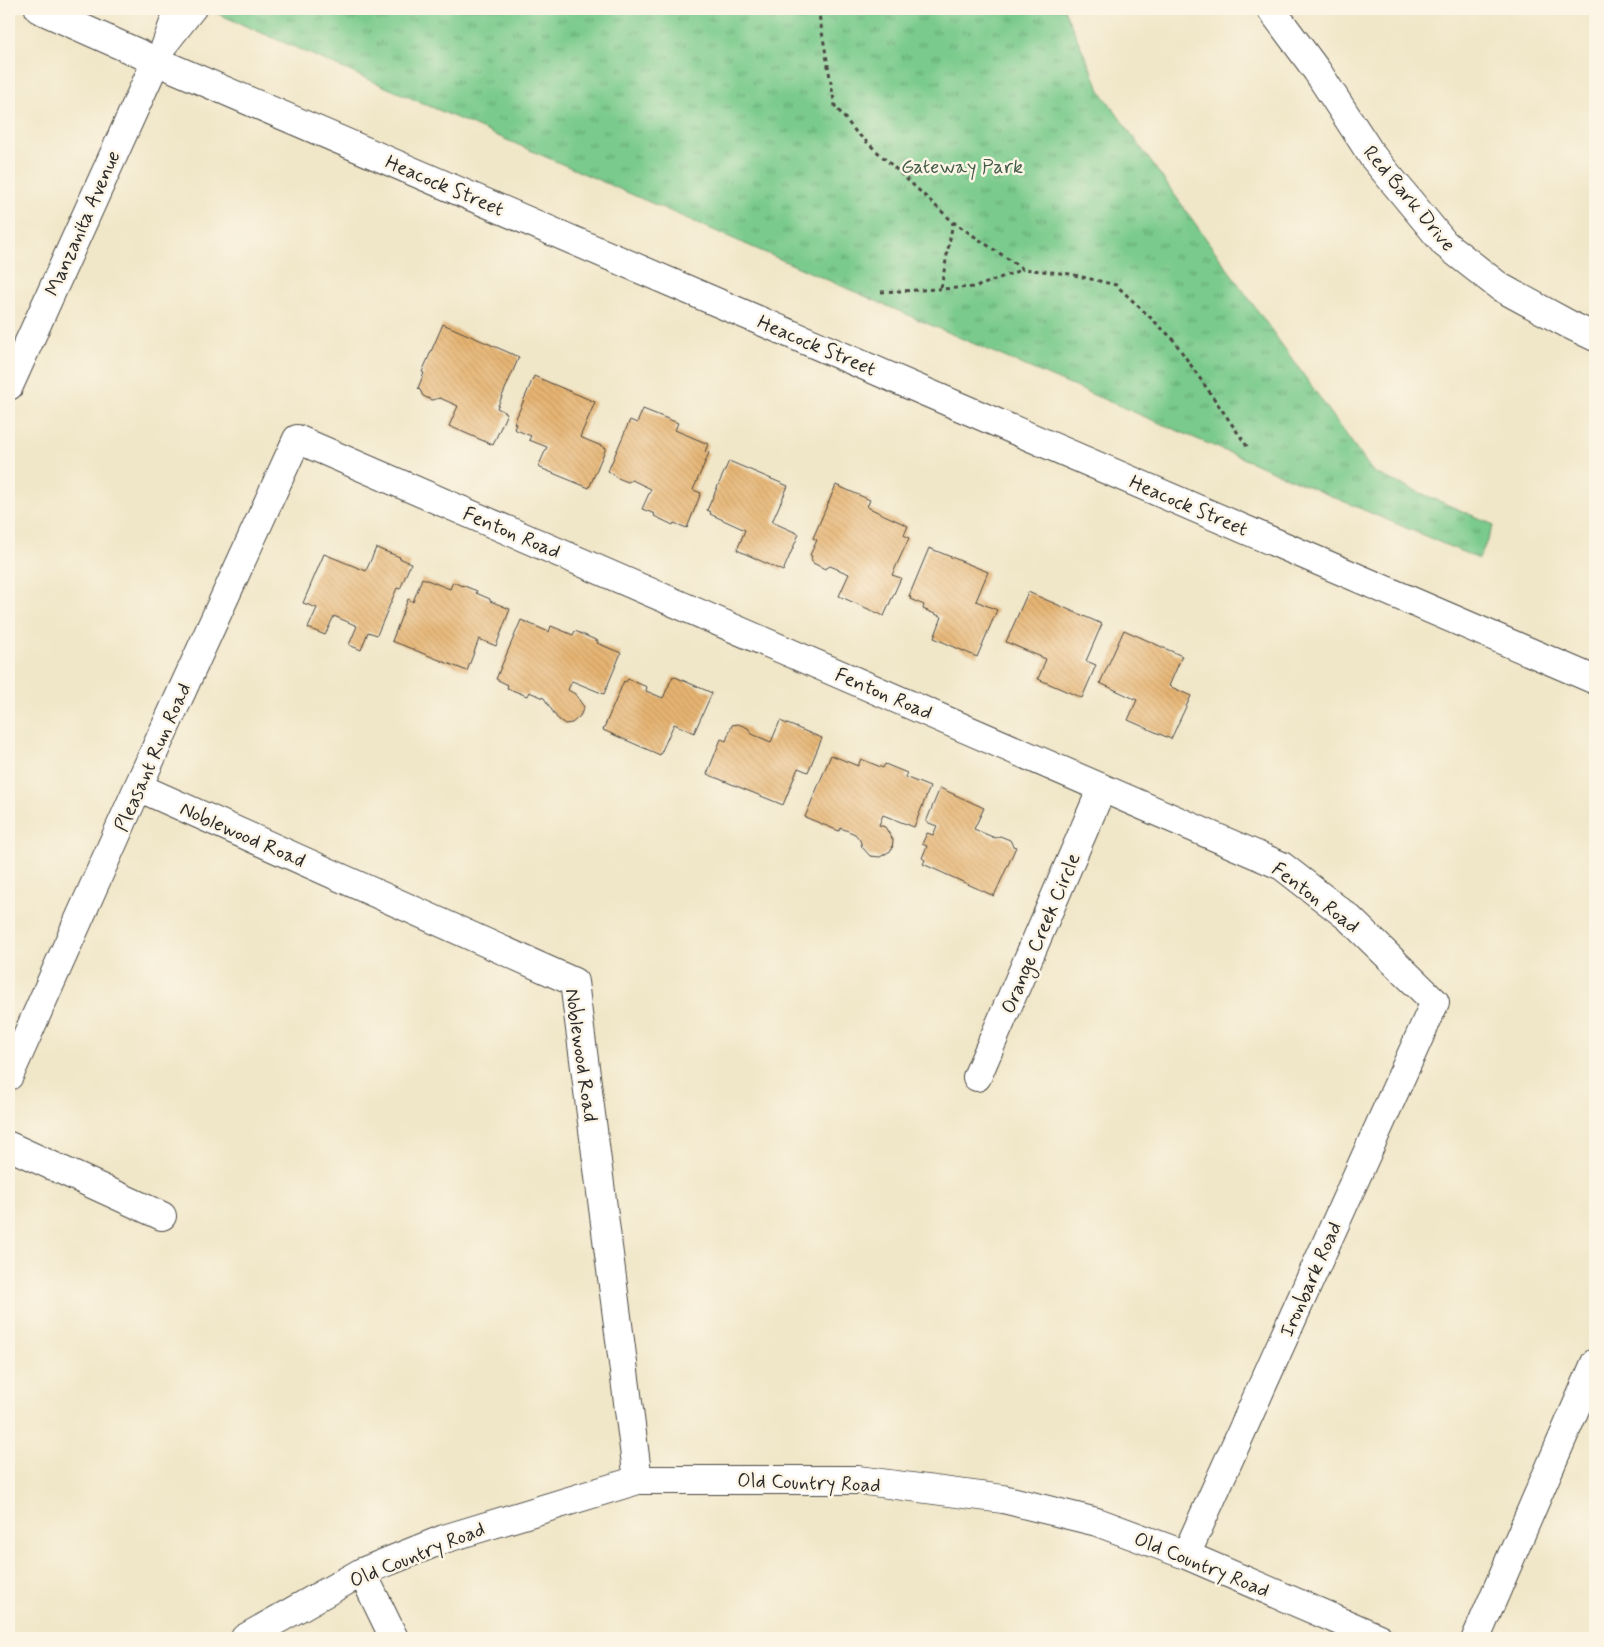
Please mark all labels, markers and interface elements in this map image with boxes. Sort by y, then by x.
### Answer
street label: Red Bark Drive [1356,140,1461,258]
street label: Manzanita Avenue [39,147,128,301]
street label: Heacock Street [381,149,508,224]
park label: Gateway Park [901,154,1023,181]
street label: Heacock Street [753,309,880,384]
street label: Heacock Street [1125,469,1252,544]
street label: Fenton Road [459,501,564,566]
street label: Fenton Road [831,662,936,727]
street label: Pleasant Run Road [108,679,198,836]
street label: Noblewood Road [176,796,309,875]
street label: Orange Creek Circle [995,849,1088,1019]
street label: Fenton Road [1266,856,1365,940]
street label: Noblewood Road [558,987,603,1124]
street label: Ironbark Road [1274,1218,1349,1342]
street label: Old Country Road [737,1468,881,1499]
street label: Old Country Road [346,1516,489,1595]
street label: Old Country Road [1130,1526,1273,1605]

